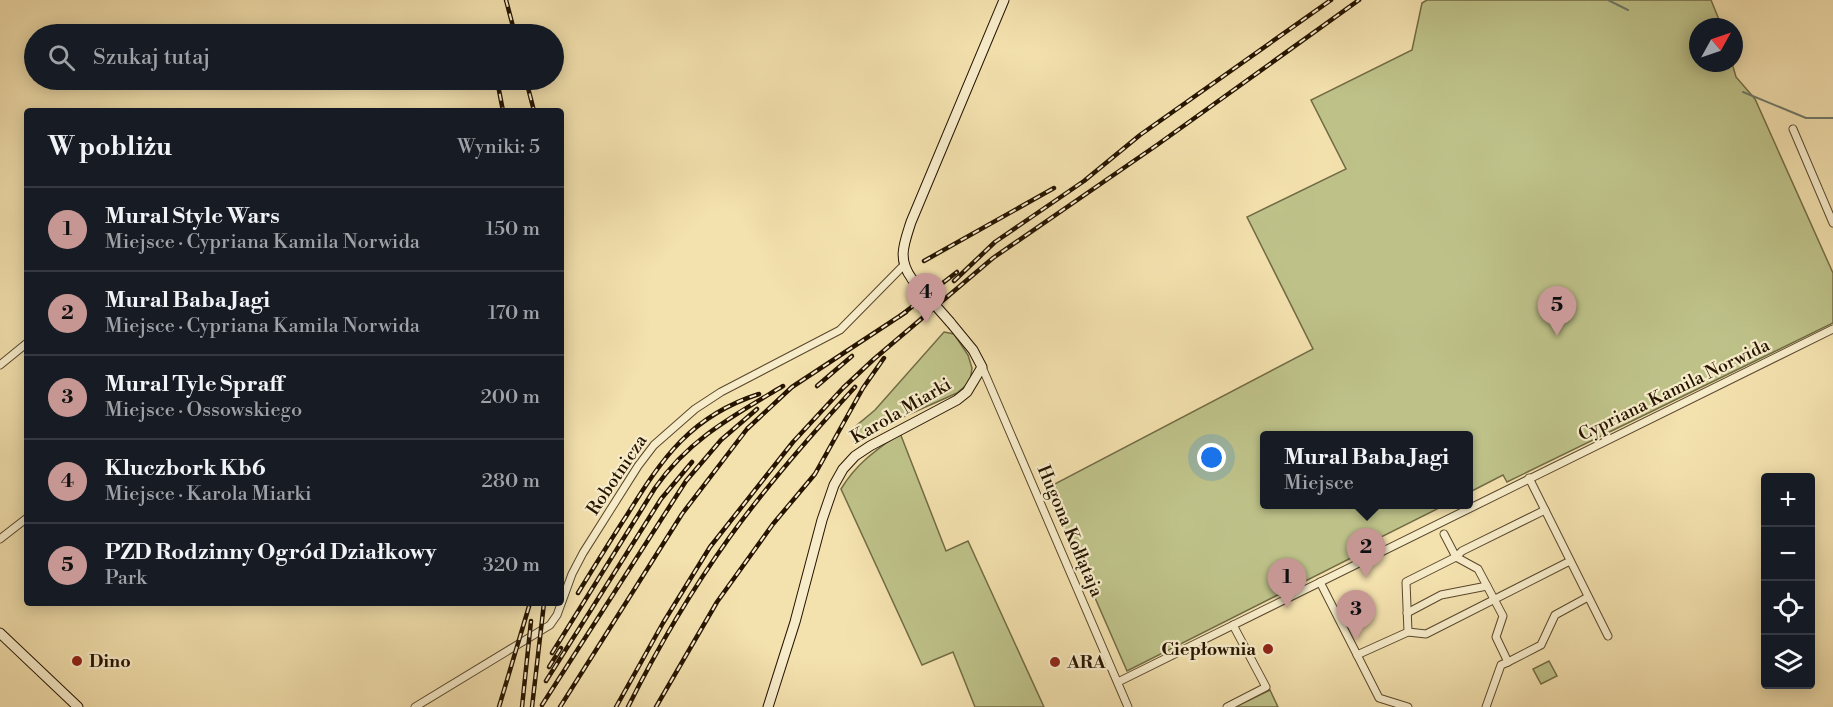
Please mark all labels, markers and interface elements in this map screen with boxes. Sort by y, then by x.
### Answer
north arrow [1689,18,1743,72]
search box [24,24,564,90]
icon: search [45,41,78,74]
text: Szukaj tutaj [93,44,210,71]
text: W pobliżu [48,131,172,163]
text: Wyniki: 5 [457,135,540,160]
text: Mural Style Wars [105,203,280,230]
text: 1 [63,217,72,242]
text: 150 m [485,217,540,242]
text: Miejsce · Cypriana Kamila Norwida [105,230,420,255]
pin: 4 [906,274,946,323]
pin: 5 [1538,286,1576,336]
text: Mural Baba Jagi [105,287,270,314]
text: 2 [61,301,74,326]
text: 170 m [488,301,540,326]
text: Miejsce · Cypriana Kamila Norwida [105,314,420,339]
street label: Cypriana Kamila Norwida [1575,333,1774,446]
text: Mural Tyle Spraff [105,371,284,398]
street label: Karola Miarki [846,373,956,449]
text: 3 [61,385,74,410]
text: 200 m [480,385,540,410]
text: Miejsce · Ossowskiego [105,398,302,423]
street label: Robotnicza [582,429,653,520]
popup [1260,431,1473,509]
your location [1197,443,1226,472]
text: Mural Baba Jagi [1284,444,1449,471]
text: Kluczbork Kb6 [105,455,266,482]
street label: Hugona Kołłątaja [1032,462,1109,601]
text: 4 [61,469,74,494]
text: 280 m [481,469,540,494]
text: Miejsce [1284,471,1354,496]
map controls [1761,473,1815,689]
button: + [1761,473,1815,527]
text: Miejsce · Karola Miarki [105,482,312,507]
button: − [1761,527,1815,581]
pin: 2 [1346,528,1386,578]
text: PZD Rodzinny Ogród Działkowy [105,539,436,566]
text: 5 [61,553,74,578]
text: 320 m [483,553,540,578]
pin: 1 [1268,558,1306,608]
text: Park [105,566,147,591]
button: locate [1761,581,1815,635]
pin: 3 [1336,590,1376,640]
button: layers [1761,635,1815,689]
place label: Ciepłownia [1161,638,1256,661]
marker: Ciepłownia [1261,642,1275,656]
place label: Dino [89,650,131,673]
place label: ARA [1066,651,1107,674]
marker: Dino [70,654,84,668]
marker: ARA [1048,655,1062,669]

